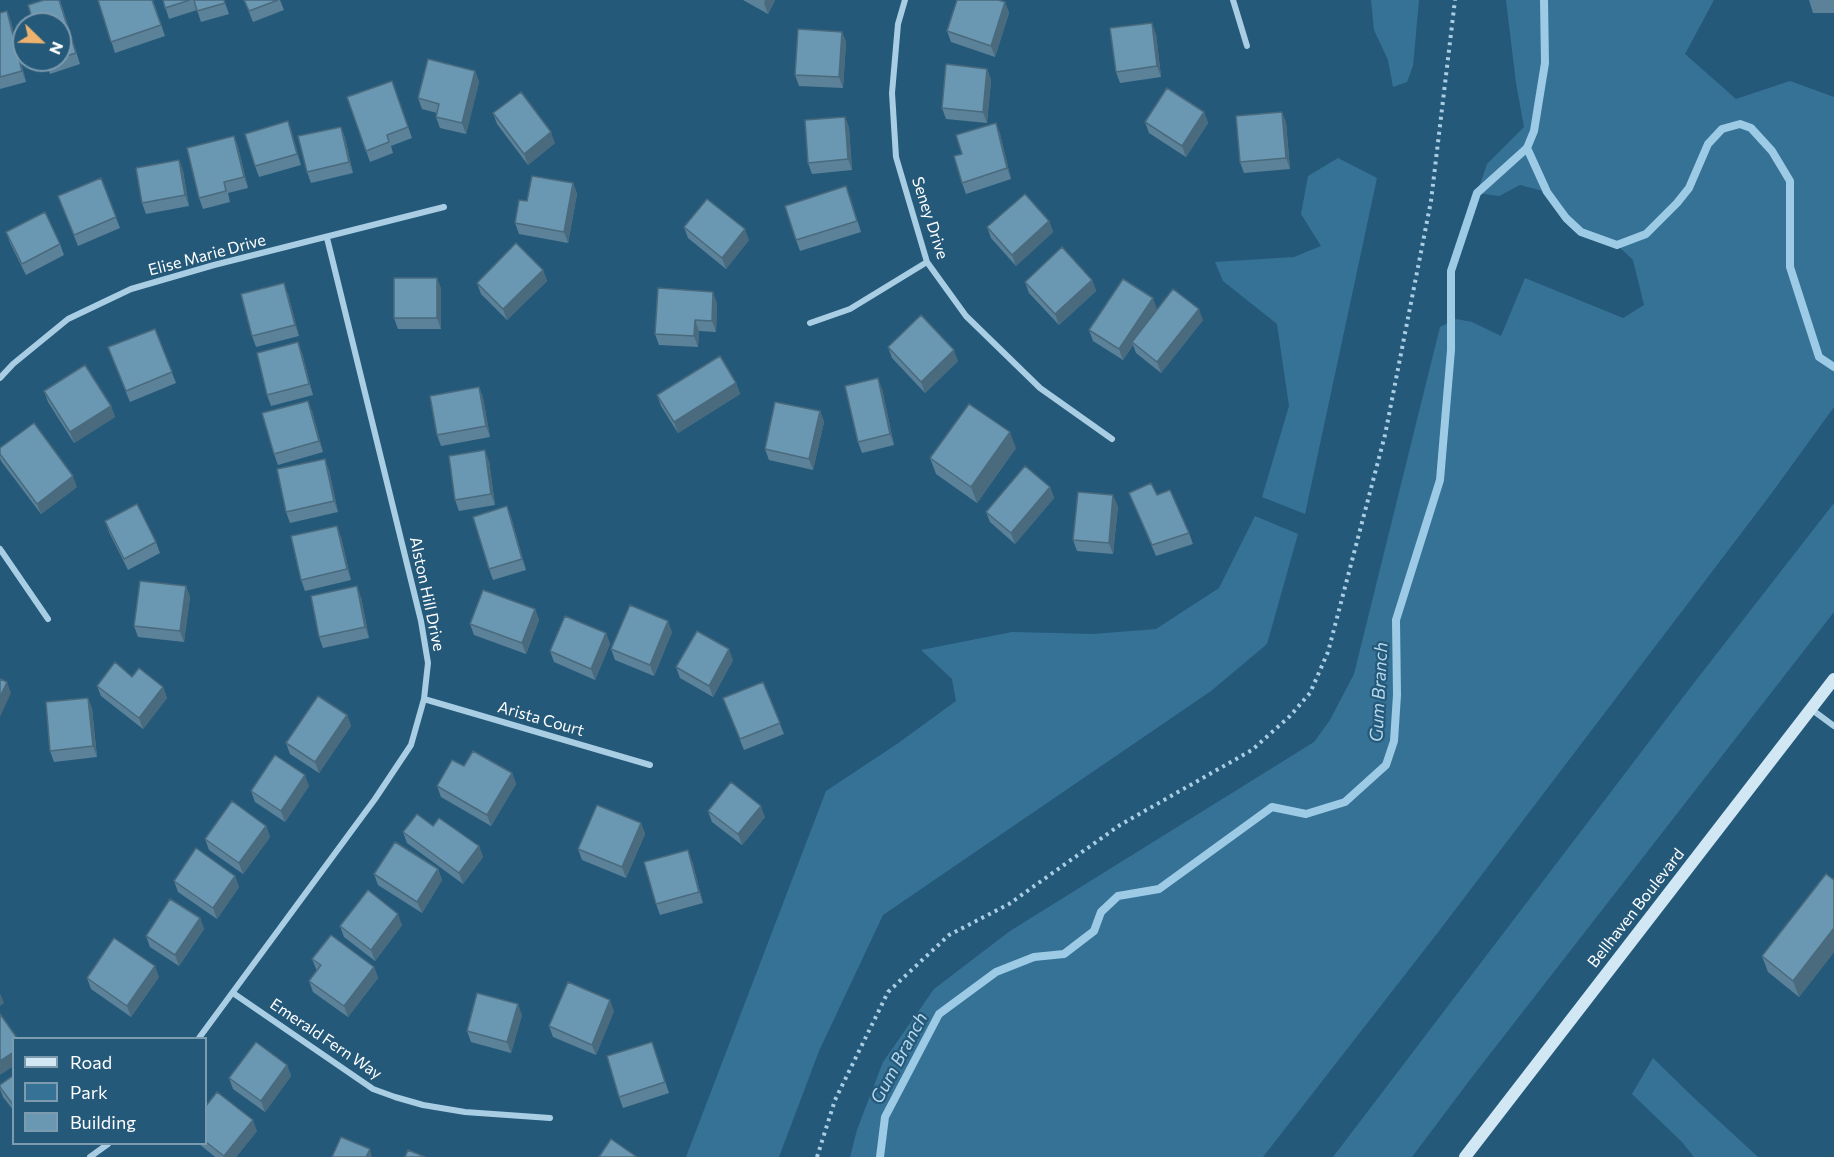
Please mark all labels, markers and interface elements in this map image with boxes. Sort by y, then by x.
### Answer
north arrow [12,12,72,72]
text: N [46,39,68,58]
street label: Seney Drive [908,175,952,261]
street label: Elise Marie Drive [146,230,268,280]
street label: Alston Hill Drive [405,535,449,653]
water label: Gum Branch [1366,642,1392,742]
street label: Arista Court [495,697,587,741]
street label: Bellhaven Boulevard [1584,845,1688,971]
street label: Emerald Fern Way [266,994,386,1084]
water label: Gum Branch [866,1009,932,1107]
legend [12,1037,207,1145]
text: Road [70,1051,112,1073]
text: Park [70,1081,108,1103]
text: Building [70,1111,136,1133]

